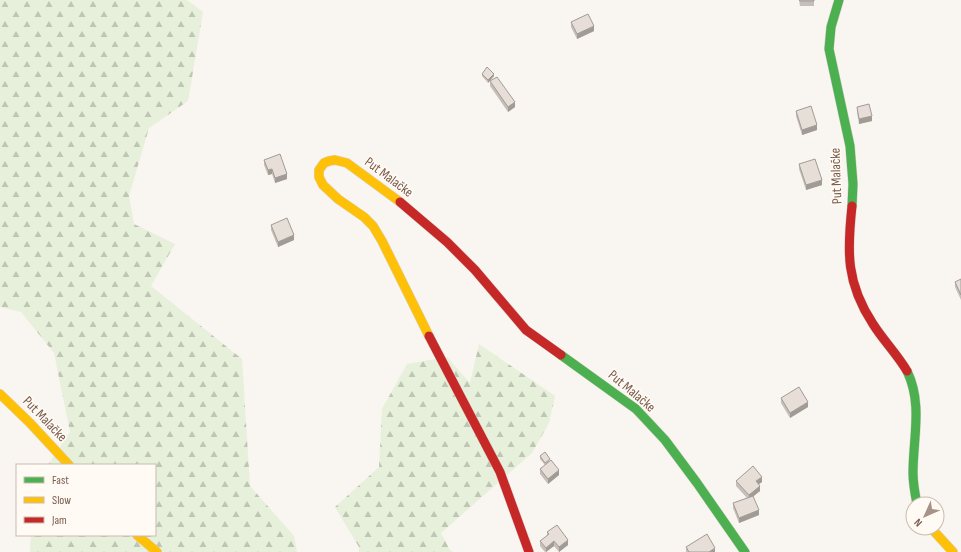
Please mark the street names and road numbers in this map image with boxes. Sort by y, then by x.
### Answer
street label: Put Malačke [827,148,845,204]
street label: Put Malačke [361,153,417,201]
street label: Put Malačke [605,366,659,416]
street label: Put Malačke [19,393,71,445]

